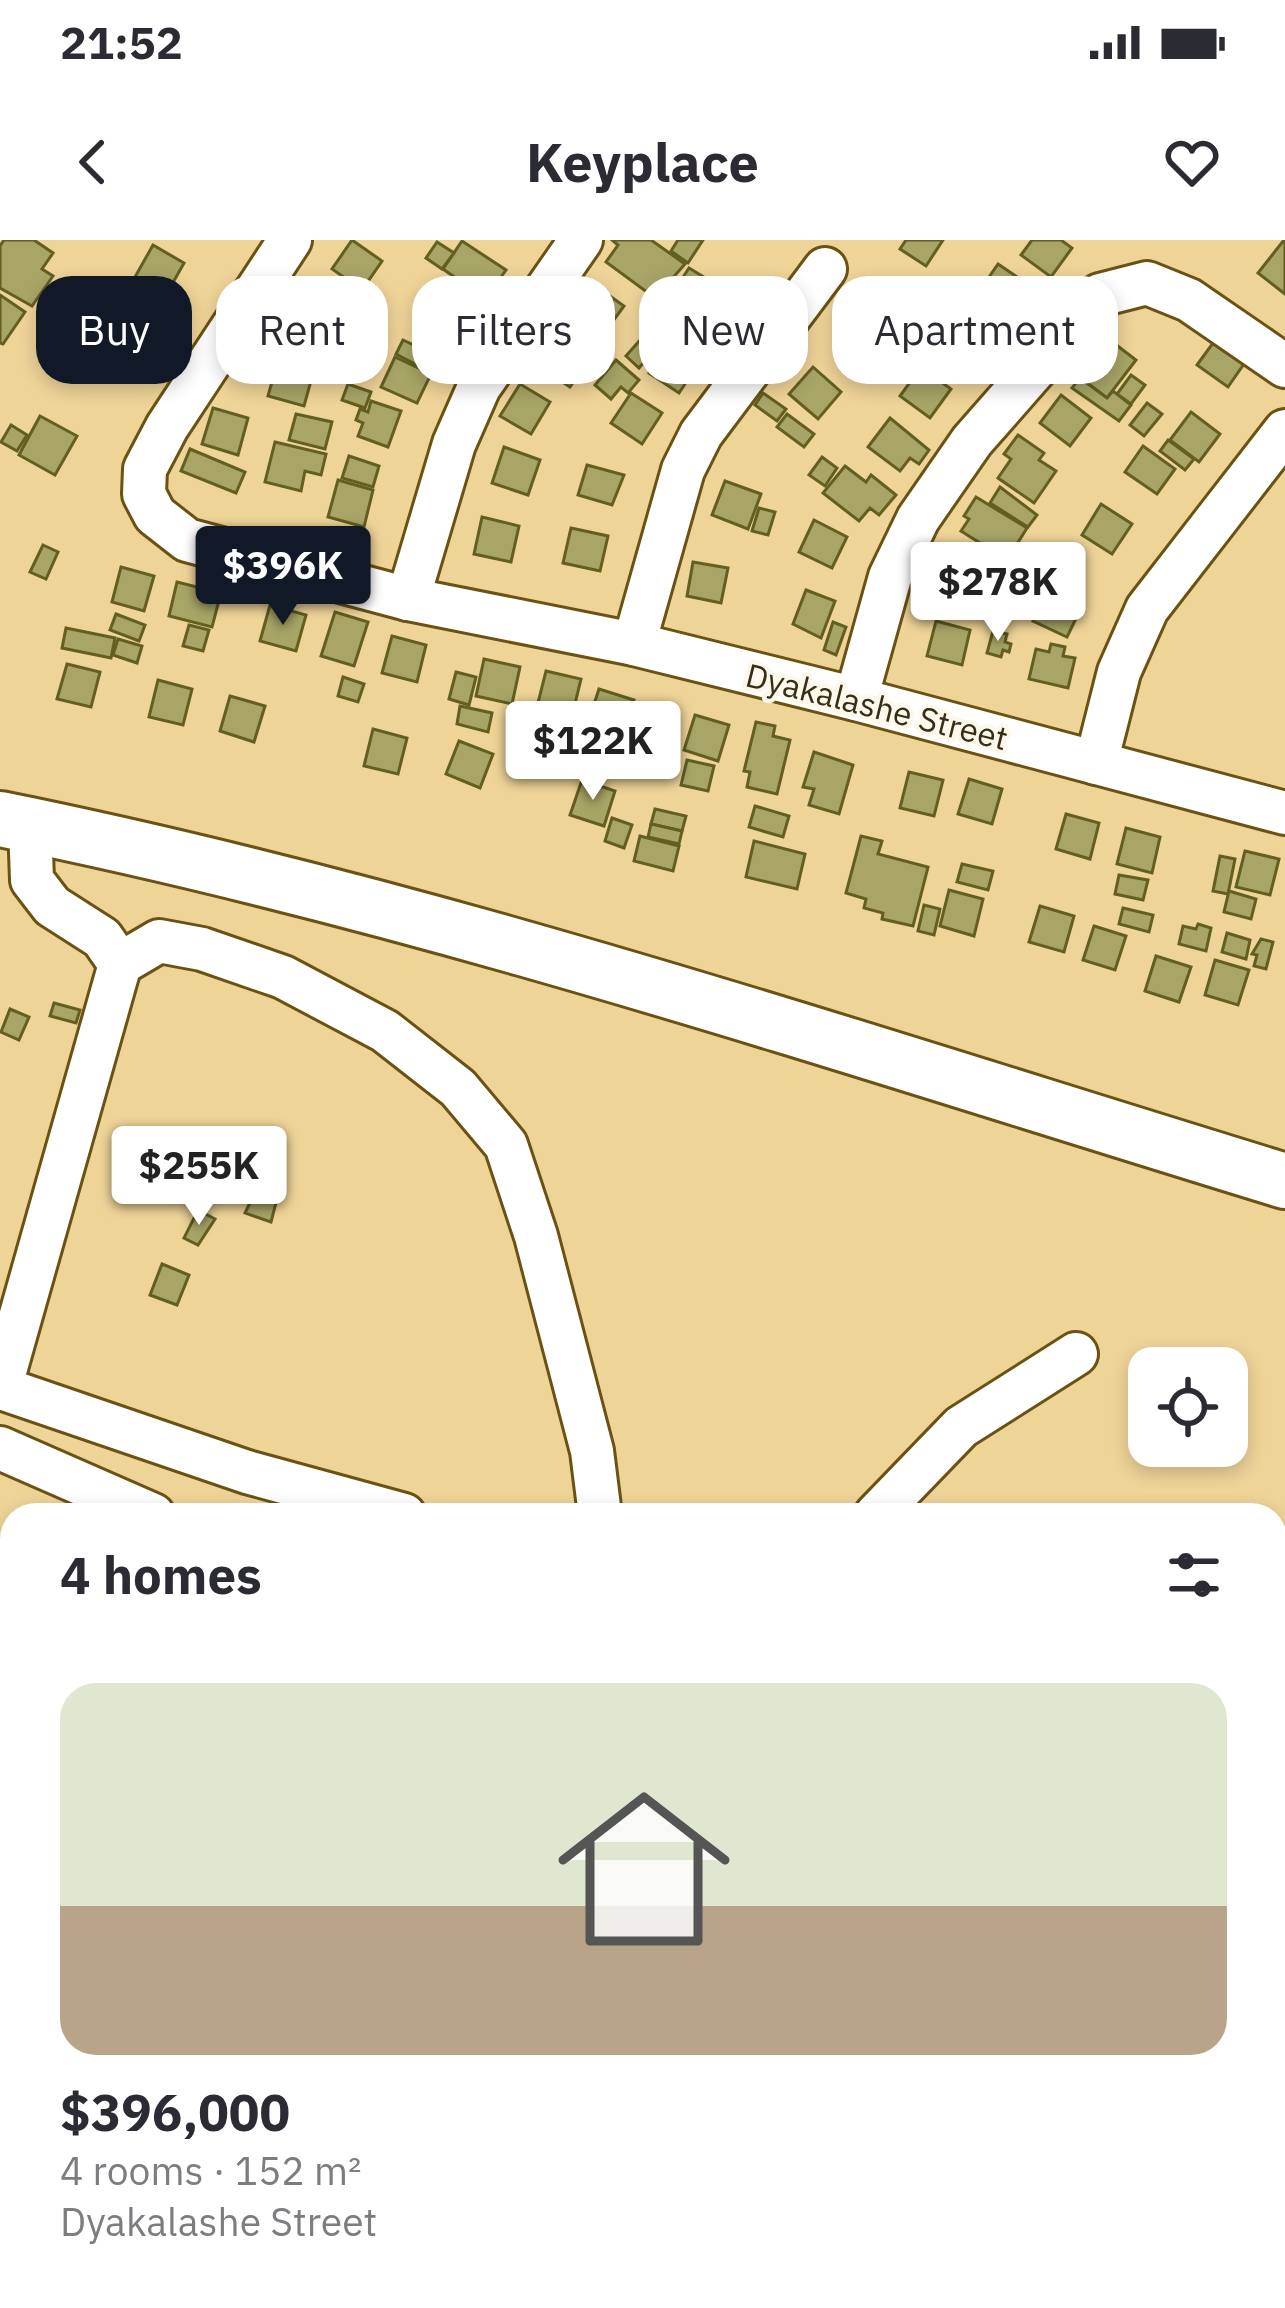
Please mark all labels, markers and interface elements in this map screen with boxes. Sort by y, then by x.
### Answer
text: 21:52 [60,13,183,71]
text: Keyplace [526,127,759,197]
icon: back [60,129,126,195]
icon: heart [1159,129,1225,195]
chip: Buy [36,276,192,384]
chip: Rent [216,276,388,384]
chip: Filters [412,276,615,384]
chip: New [639,276,808,384]
chip: Apartment [832,276,1118,384]
pin: $396K [199,526,367,628]
text: $396K [223,539,343,590]
pin: $278K [914,542,1082,644]
text: $278K [938,555,1058,606]
street label: Dyakalashe Street [742,653,1012,759]
pin: $122K [509,701,677,803]
text: $122K [533,714,653,765]
pin: $255K [115,1126,283,1228]
text: $255K [139,1139,259,1190]
map controls [1128,1347,1248,1467]
button: locate [1128,1347,1248,1467]
text: 4 homes [60,1542,262,1608]
icon: filters [1161,1542,1227,1608]
icon: home [536,1761,752,1977]
text: $396,000 [60,2079,290,2145]
text: 4 rooms · 152 m² [60,2145,362,2196]
text: Dyakalashe Street [60,2196,377,2247]

